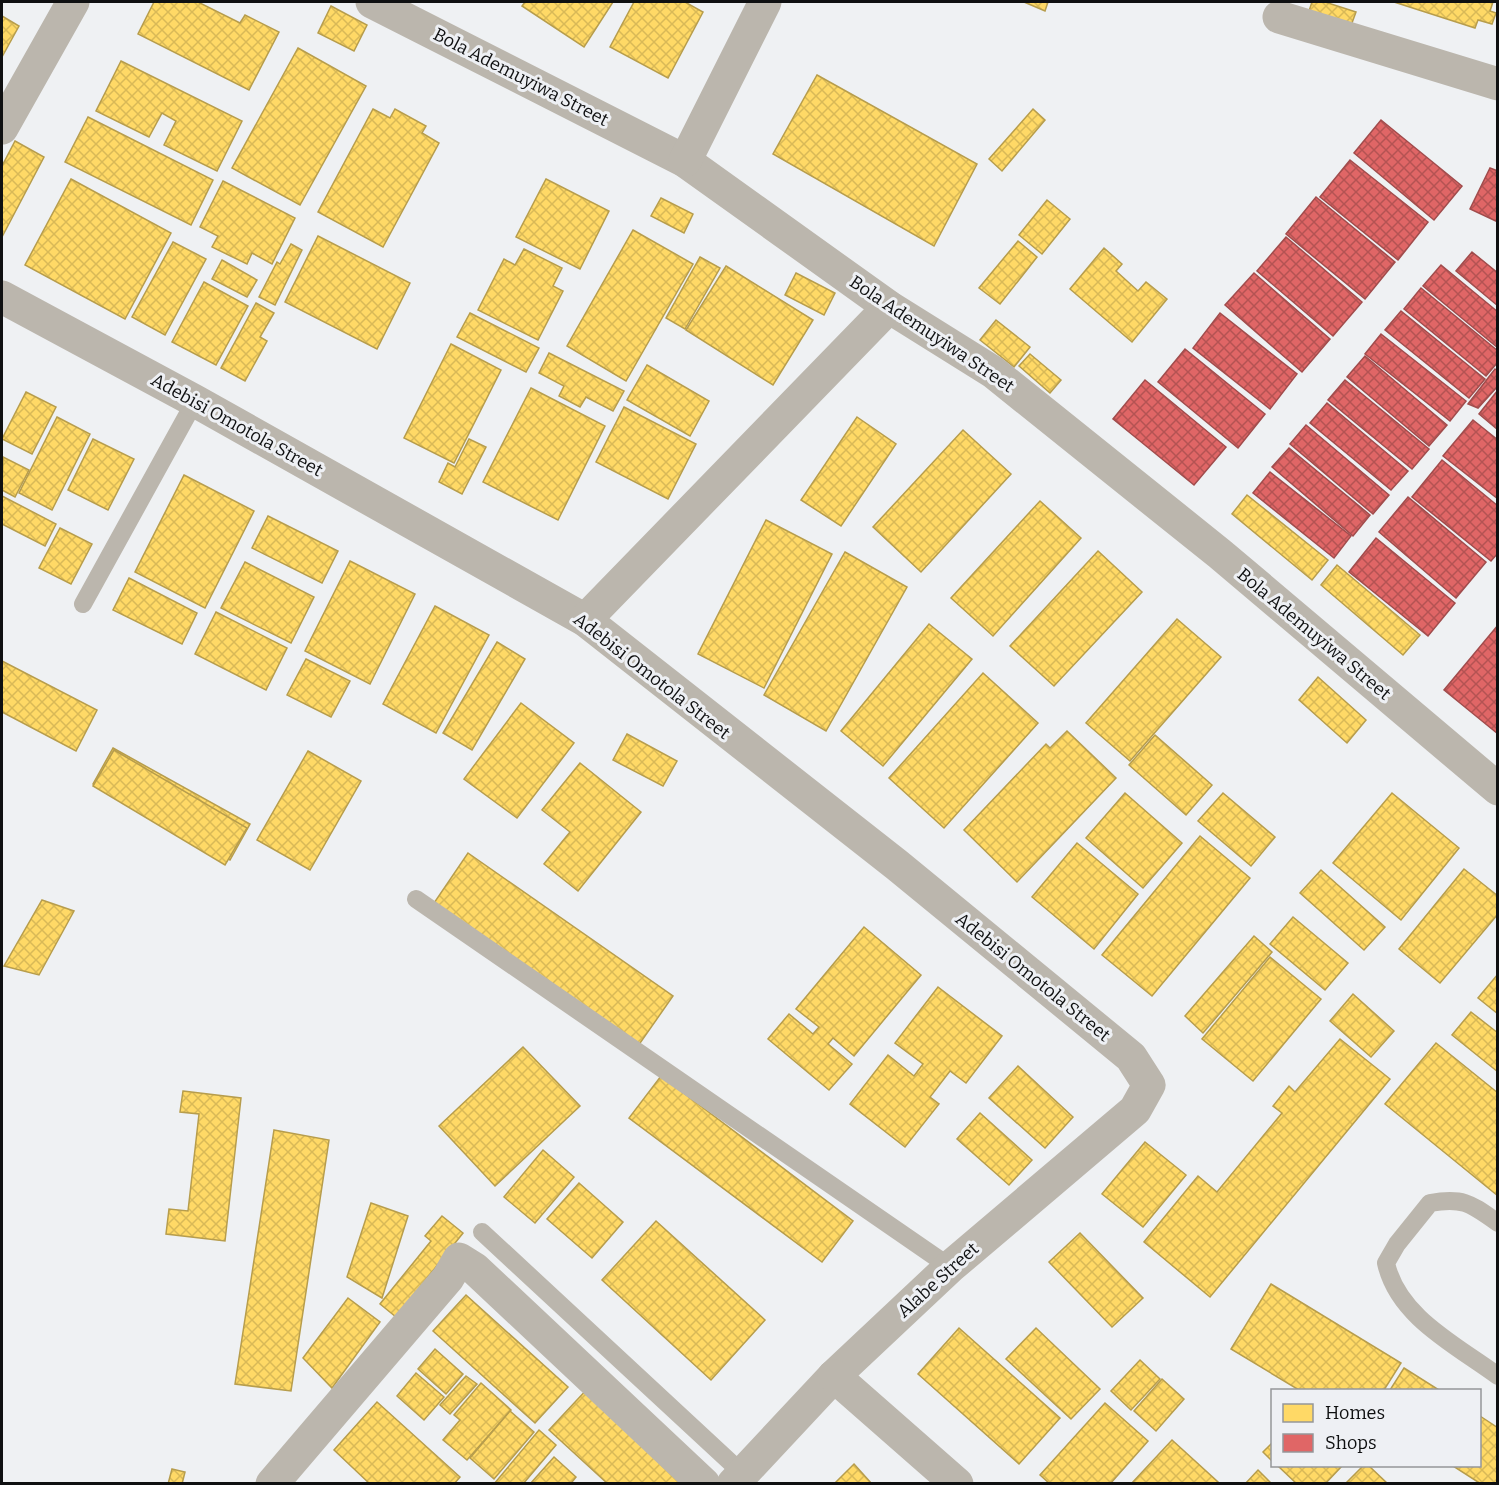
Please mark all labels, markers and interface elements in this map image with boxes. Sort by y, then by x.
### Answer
street label: Bola Ademuyiwa Street [430,23,613,131]
street label: Bola Ademuyiwa Street [846,271,1019,398]
street label: Adebisi Omotola Street [147,369,327,482]
street label: Bola Ademuyiwa Street [1233,563,1396,705]
street label: Adebisi Omotola Street [569,608,735,744]
street label: Adebisi Omotola Street [951,908,1115,1046]
street label: Alabe Street [893,1237,984,1322]
legend [1271,1389,1481,1467]
text: Homes [1325,1402,1385,1424]
text: Shops [1325,1432,1377,1454]

